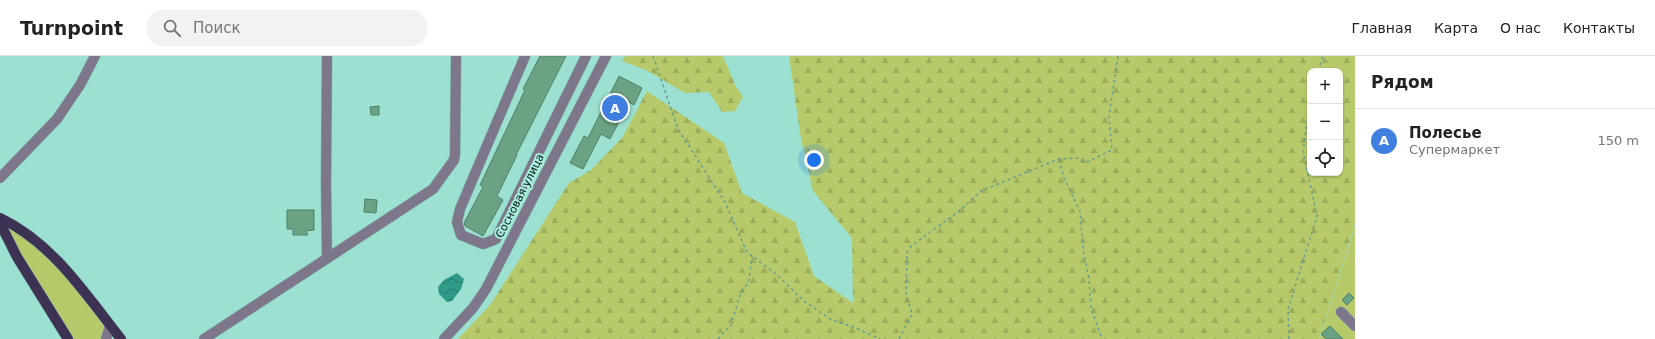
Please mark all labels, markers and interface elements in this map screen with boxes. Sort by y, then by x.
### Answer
search box [147,10,427,46]
text: Turnpoint [20,17,123,39]
icon: search [161,17,183,39]
text: Поиск [193,19,241,37]
text: Главная [1351,20,1412,36]
text: Карта [1434,20,1478,36]
text: О нас [1500,20,1541,36]
text: Контакты [1563,20,1635,36]
map controls [1307,68,1343,176]
button: + [1307,68,1343,104]
text: Рядом [1371,72,1434,92]
pin: A [602,93,628,123]
button: − [1307,104,1343,140]
text: Полесье [1409,124,1482,142]
text: A [1379,133,1389,148]
text: 150 m [1597,133,1639,148]
button: locate [1307,140,1343,176]
text: Супермаркет [1409,142,1500,157]
your location [804,150,824,170]
street label: Сосновая улица [493,152,547,240]

